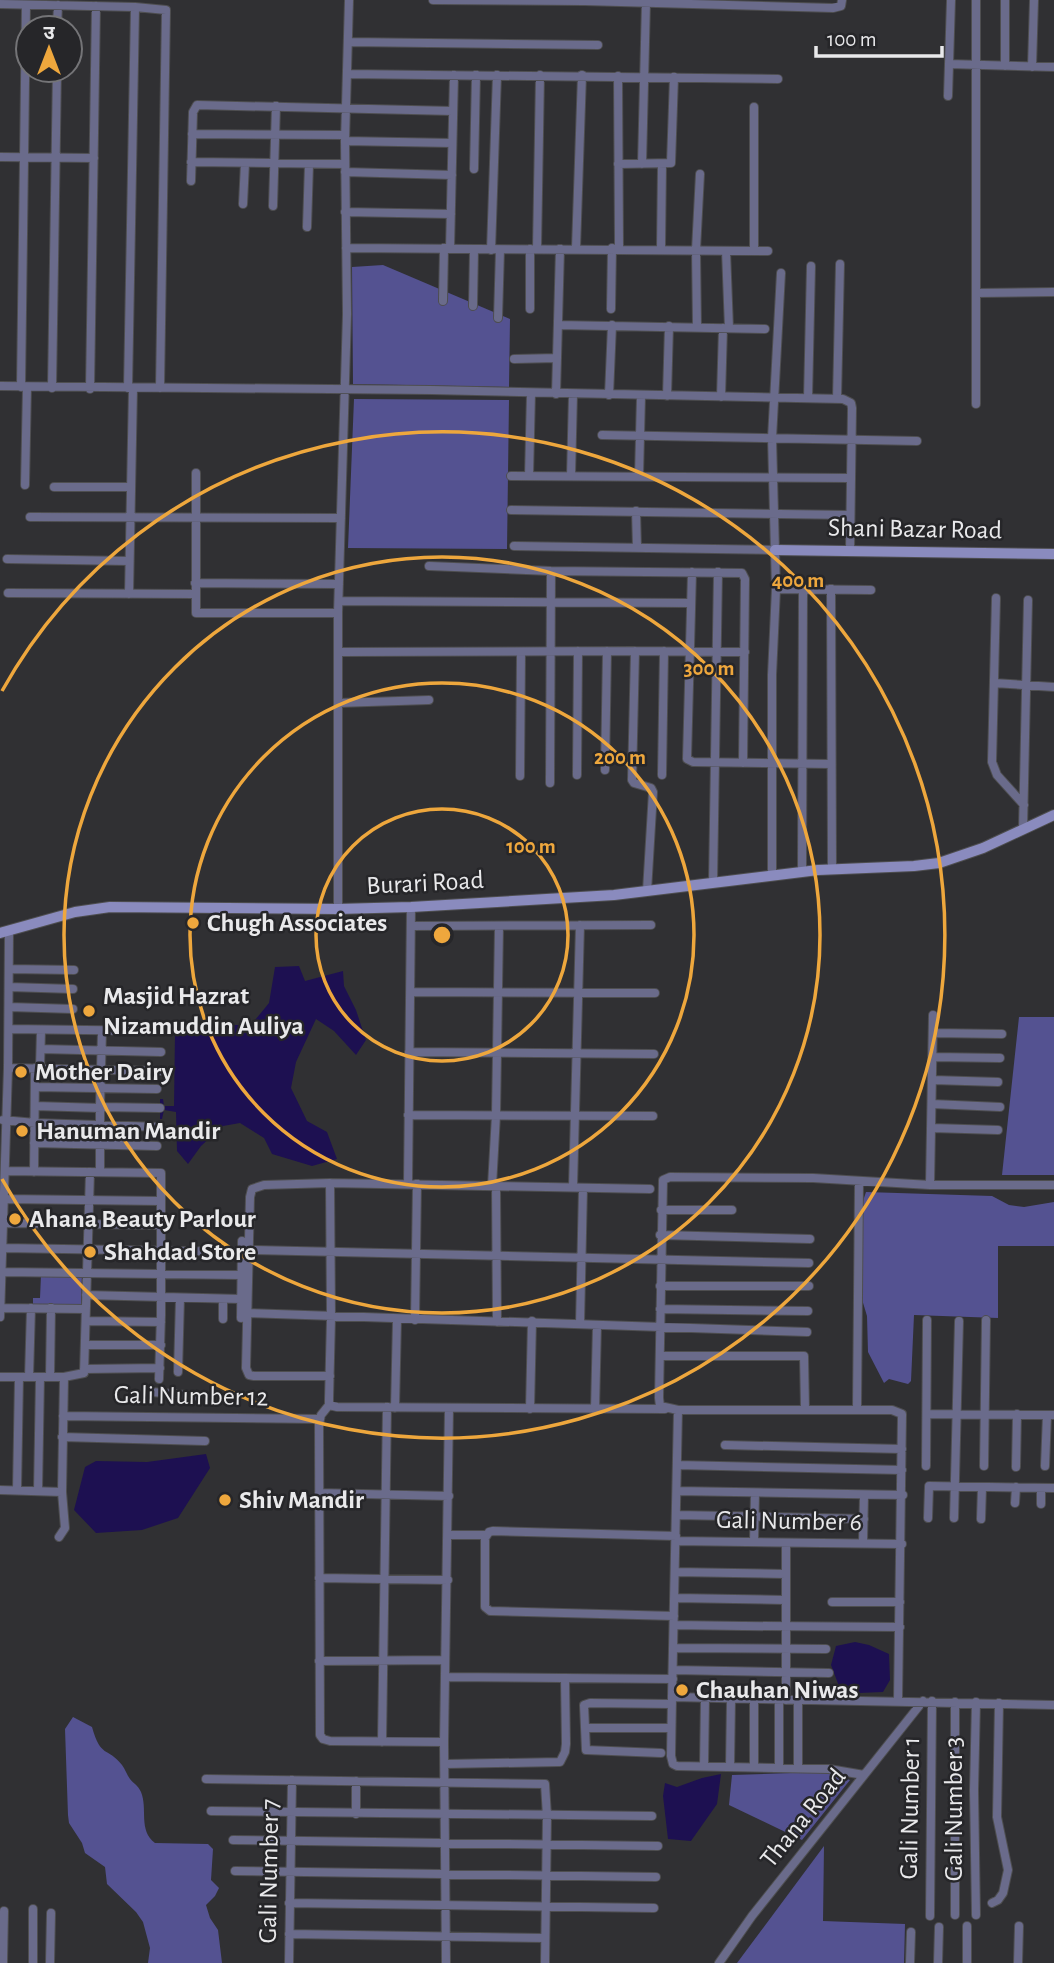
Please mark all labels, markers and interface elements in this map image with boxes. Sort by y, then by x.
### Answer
north arrow [14,14,84,84]
scale bar [816,14,942,58]
text: उ [43,24,55,43]
text: 100 m [827,29,877,50]
street label: Shani Bazar Road [828,514,1002,544]
text: 400 m [772,570,824,591]
text: 300 m [683,658,735,679]
text: 200 m [594,747,646,768]
text: 100 m [506,836,556,857]
street label: Burari Road [366,867,484,899]
place label: Chugh Associates [207,910,387,936]
marker: Chugh Associates [185,915,201,931]
centre of rings [430,923,454,947]
place label: Masjid Hazrat Nizamuddin Auliya [103,983,304,1039]
marker: Masjid Hazrat Nizamuddin Auliya [81,1003,97,1019]
place label: Mother Dairy [35,1059,173,1085]
marker: Mother Dairy [13,1064,29,1080]
place label: Hanuman Mandir [36,1118,220,1144]
marker: Hanuman Mandir [14,1123,30,1139]
place label: Ahana Beauty Parlour [29,1206,256,1232]
marker: Ahana Beauty Parlour [7,1211,23,1227]
place label: Shahdad Store [104,1239,256,1265]
marker: Shahdad Store [82,1244,98,1260]
street label: Gali Number 12 [114,1382,269,1410]
place label: Shiv Mandir [239,1487,364,1513]
marker: Shiv Mandir [217,1492,233,1508]
street label: Gali Number 6 [716,1507,862,1535]
place label: Chauhan Niwas [696,1677,859,1703]
marker: Chauhan Niwas [674,1682,690,1698]
street label: Gali Number 1 [896,1736,924,1880]
street label: Gali Number 3 [941,1737,967,1881]
street label: Thana Road [755,1764,851,1872]
street label: Gali Number 7 [255,1798,283,1943]

